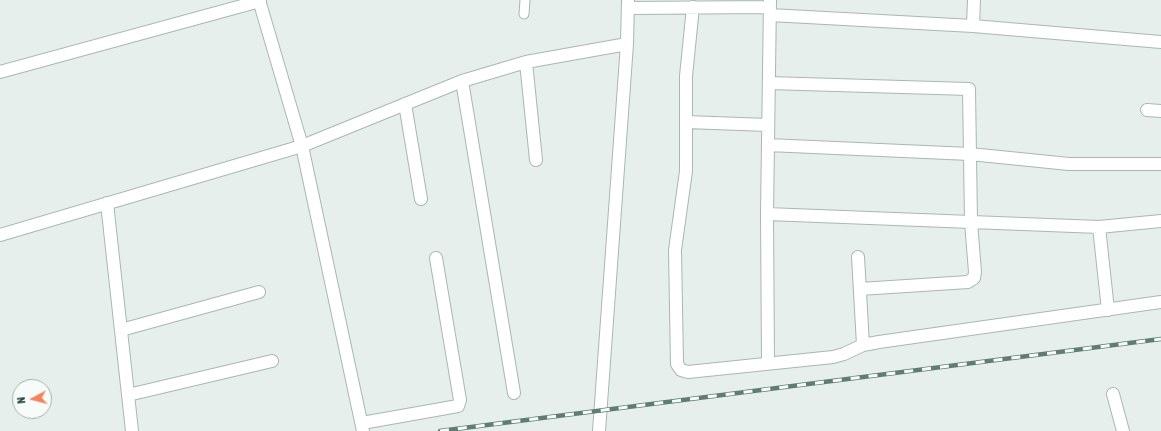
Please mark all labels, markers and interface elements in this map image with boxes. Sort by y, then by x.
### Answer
north arrow [12,379,52,419]
text: N [15,396,27,404]

